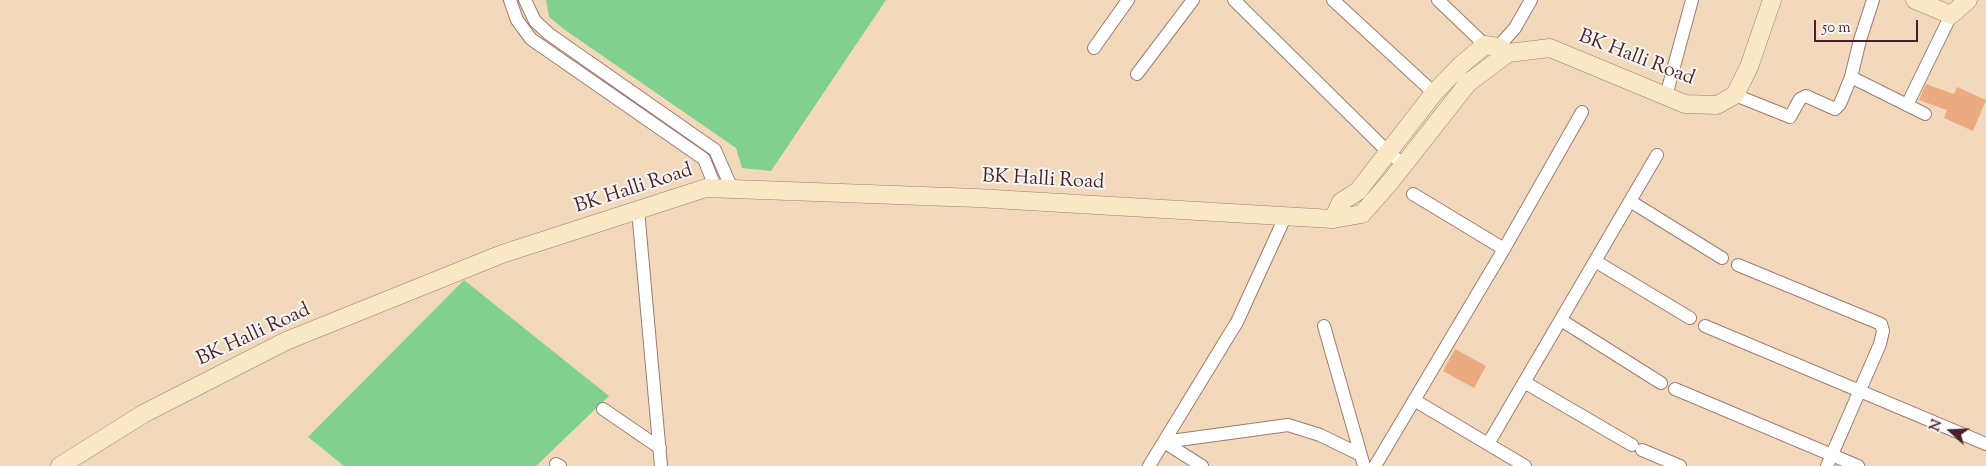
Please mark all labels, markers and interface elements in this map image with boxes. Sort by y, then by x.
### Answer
scale bar [1816,10,1920,42]
text: 50 m [1822,18,1851,39]
street label: BK Halli Road [1575,26,1697,92]
street label: BK Halli Road [572,160,696,220]
street label: BK Halli Road [981,166,1105,196]
street label: BK Halli Road [193,299,315,373]
north arrow [1926,406,1976,456]
text: N [1926,417,1948,435]

